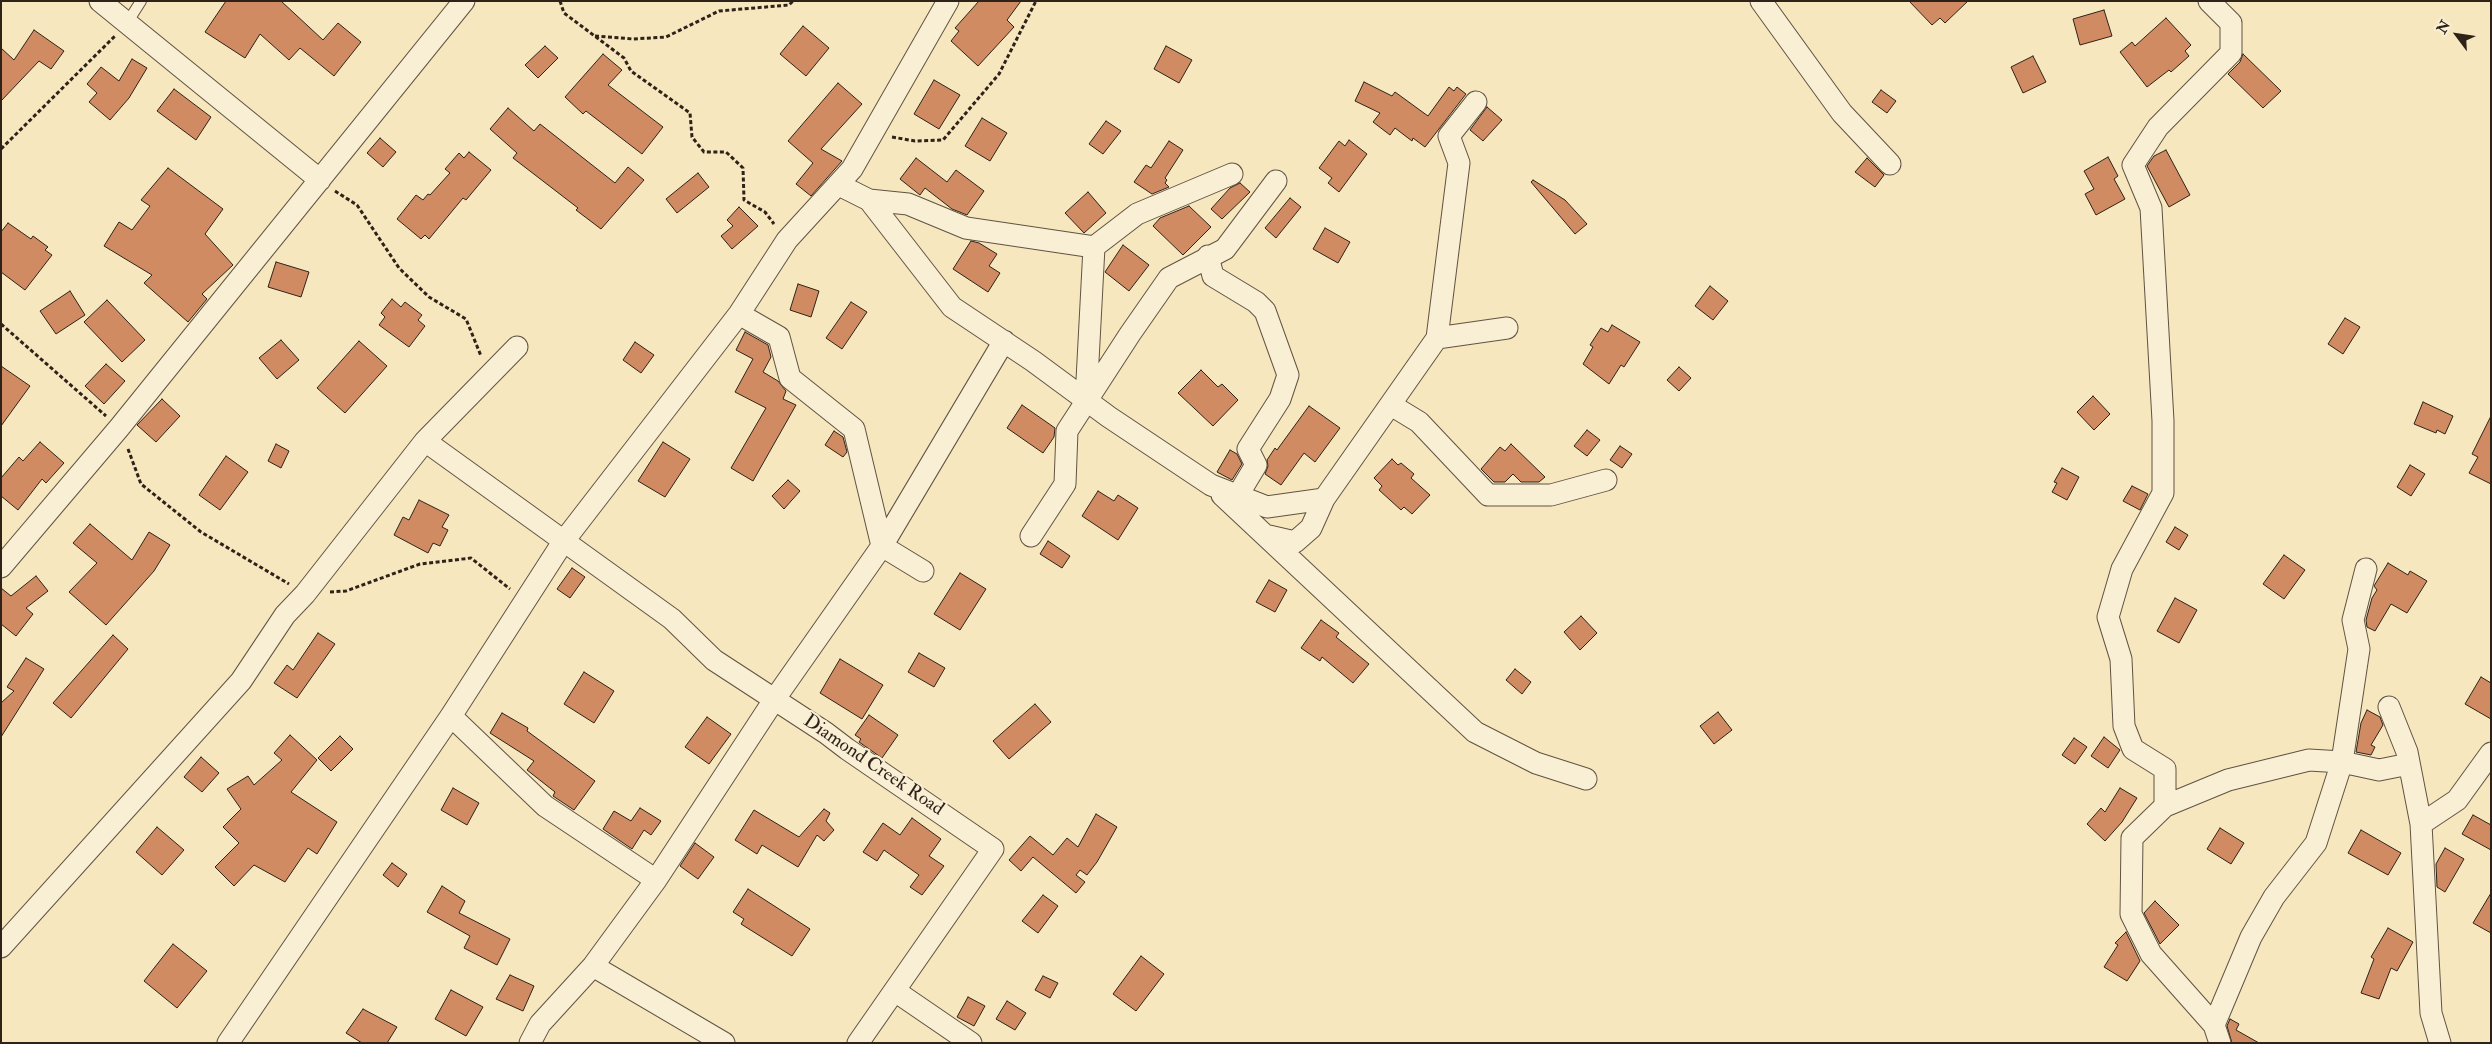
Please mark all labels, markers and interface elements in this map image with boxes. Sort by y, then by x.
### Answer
north arrow [2432,10,2482,60]
text: N [2433,17,2454,37]
street label: Diamond Creek Road [798,710,948,822]

